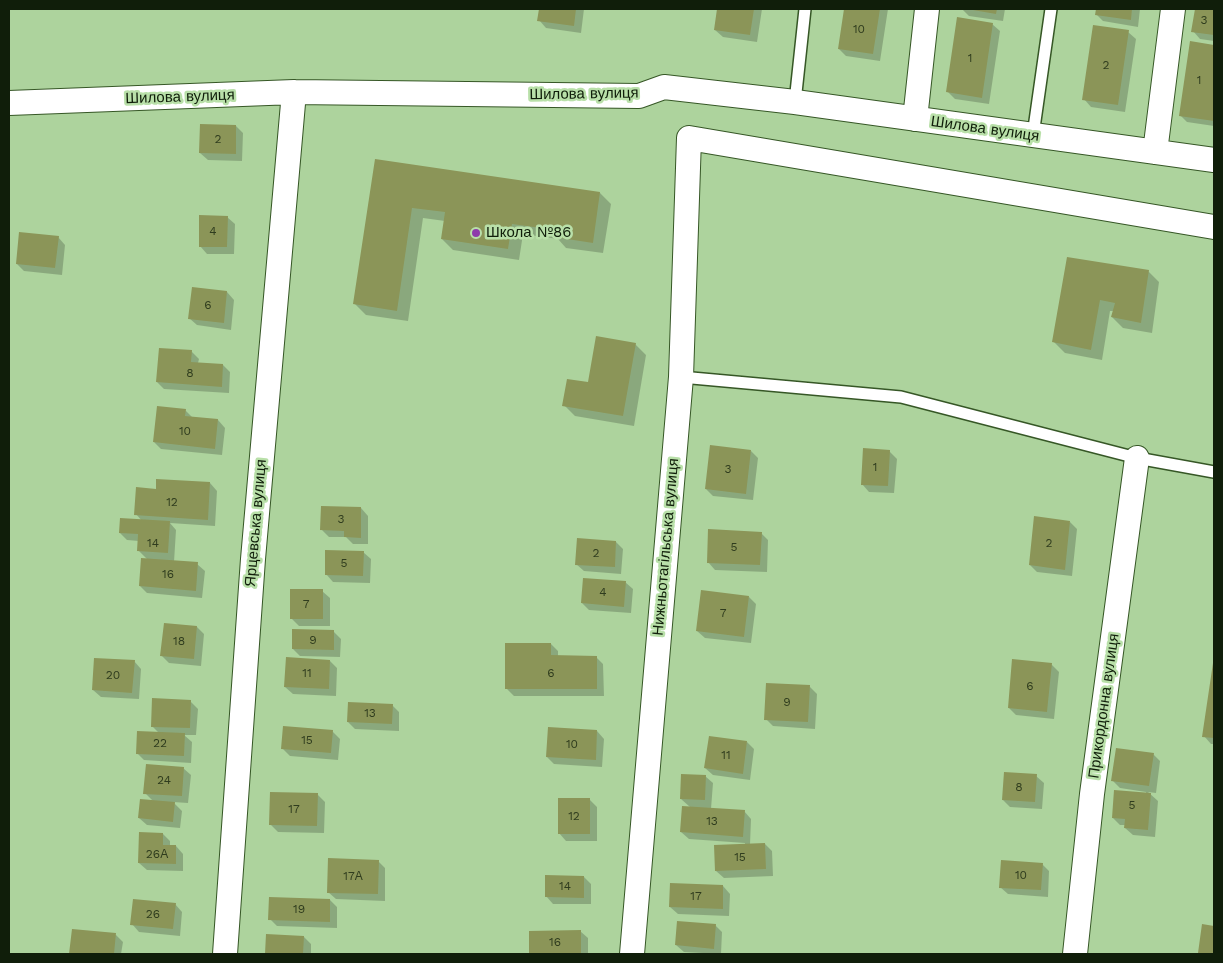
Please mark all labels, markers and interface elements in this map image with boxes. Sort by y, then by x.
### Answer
house number: 3 [1201,13,1207,27]
house number: 10 [853,22,865,36]
house number: 1 [968,51,972,65]
house number: 2 [1103,58,1109,72]
house number: 1 [1197,73,1201,87]
street label: Шилова вулиця [529,84,639,104]
street label: Шилова вулиця [125,86,235,108]
street label: Шилова вулиця [930,112,1040,146]
house number: 2 [215,132,221,146]
house number: 4 [209,224,217,238]
place label: Школа №86 [486,224,571,242]
marker: Школа №86 [470,227,482,239]
house number: 6 [204,298,212,312]
house number: 8 [186,366,194,380]
house number: 10 [179,424,191,438]
street label: Ярцевська вулиця [241,458,271,588]
street label: Нижньотагільська вулиця [649,458,683,636]
house number: 1 [873,460,877,474]
house number: 3 [725,462,731,476]
house number: 12 [166,495,178,509]
house number: 3 [338,512,344,526]
house number: 14 [147,536,159,550]
house number: 2 [1046,536,1052,550]
house number: 5 [731,540,737,554]
house number: 2 [593,546,599,560]
house number: 5 [341,556,347,570]
house number: 16 [162,567,174,581]
house number: 4 [599,585,607,599]
house number: 7 [303,597,309,611]
house number: 7 [720,606,726,620]
street label: Прикордонна вулиця [1085,632,1123,780]
house number: 9 [309,633,317,647]
house number: 18 [173,634,185,648]
house number: 11 [302,666,312,680]
house number: 6 [547,666,555,680]
house number: 20 [106,668,120,682]
house number: 6 [1026,679,1034,693]
house number: 9 [783,695,791,709]
house number: 13 [364,706,376,720]
house number: 15 [301,733,313,747]
house number: 22 [153,736,167,750]
house number: 10 [566,737,578,751]
house number: 11 [721,748,731,762]
house number: 24 [157,773,171,787]
house number: 8 [1015,780,1023,794]
house number: 5 [1129,798,1135,812]
house number: 17 [288,802,300,816]
house number: 12 [568,809,580,823]
house number: 13 [706,814,718,828]
house number: 26А [146,847,168,861]
house number: 15 [734,850,746,864]
house number: 10 [1015,868,1027,882]
house number: 17А [343,869,363,883]
house number: 14 [559,879,571,893]
house number: 17 [690,889,702,903]
house number: 19 [293,902,305,916]
house number: 26 [146,907,160,921]
house number: 16 [549,935,561,949]

